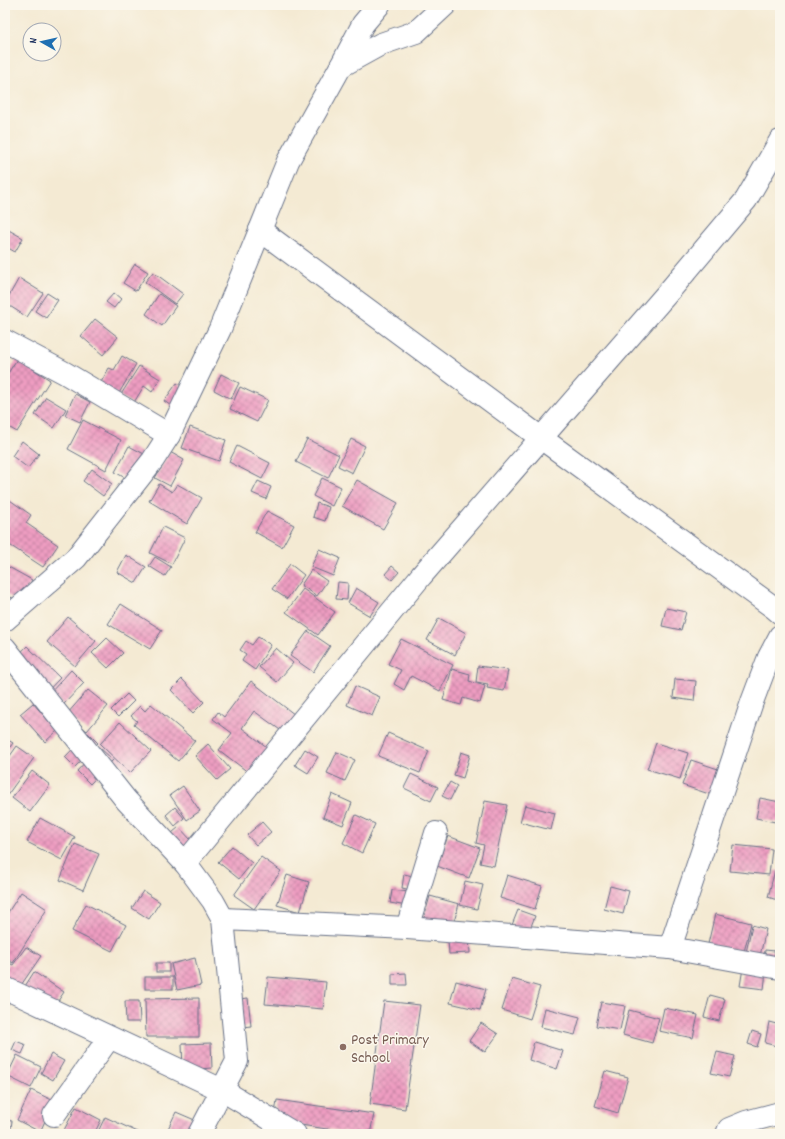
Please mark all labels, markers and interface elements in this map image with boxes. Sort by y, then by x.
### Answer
north arrow [22,22,62,62]
text: N [26,37,42,45]
place label: Post Primary School [351,1029,429,1070]
marker: Post Primary School [338,1042,348,1052]

